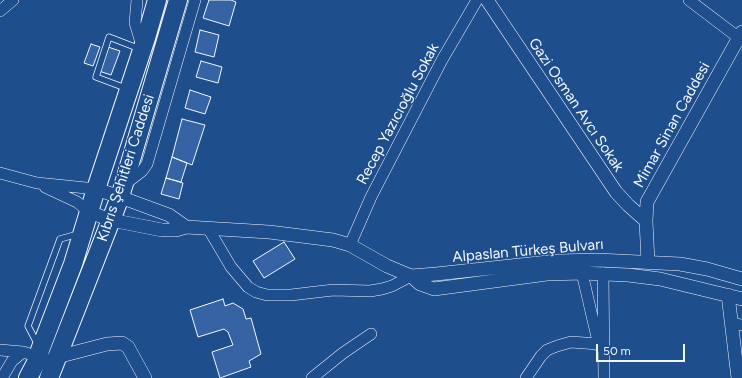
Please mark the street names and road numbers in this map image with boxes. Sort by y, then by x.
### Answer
street label: Gazi Osman Avcı Sokak [524,35,628,175]
street label: Recep Yazıcıoğlu Sokak [353,40,443,188]
street label: Mimar Sinan Caddesi [630,59,714,191]
street label: Kıbrıs Şehitleri Caddesi [94,92,158,244]
street label: Alpaslan Türkeş Bulvarı [452,235,604,267]

